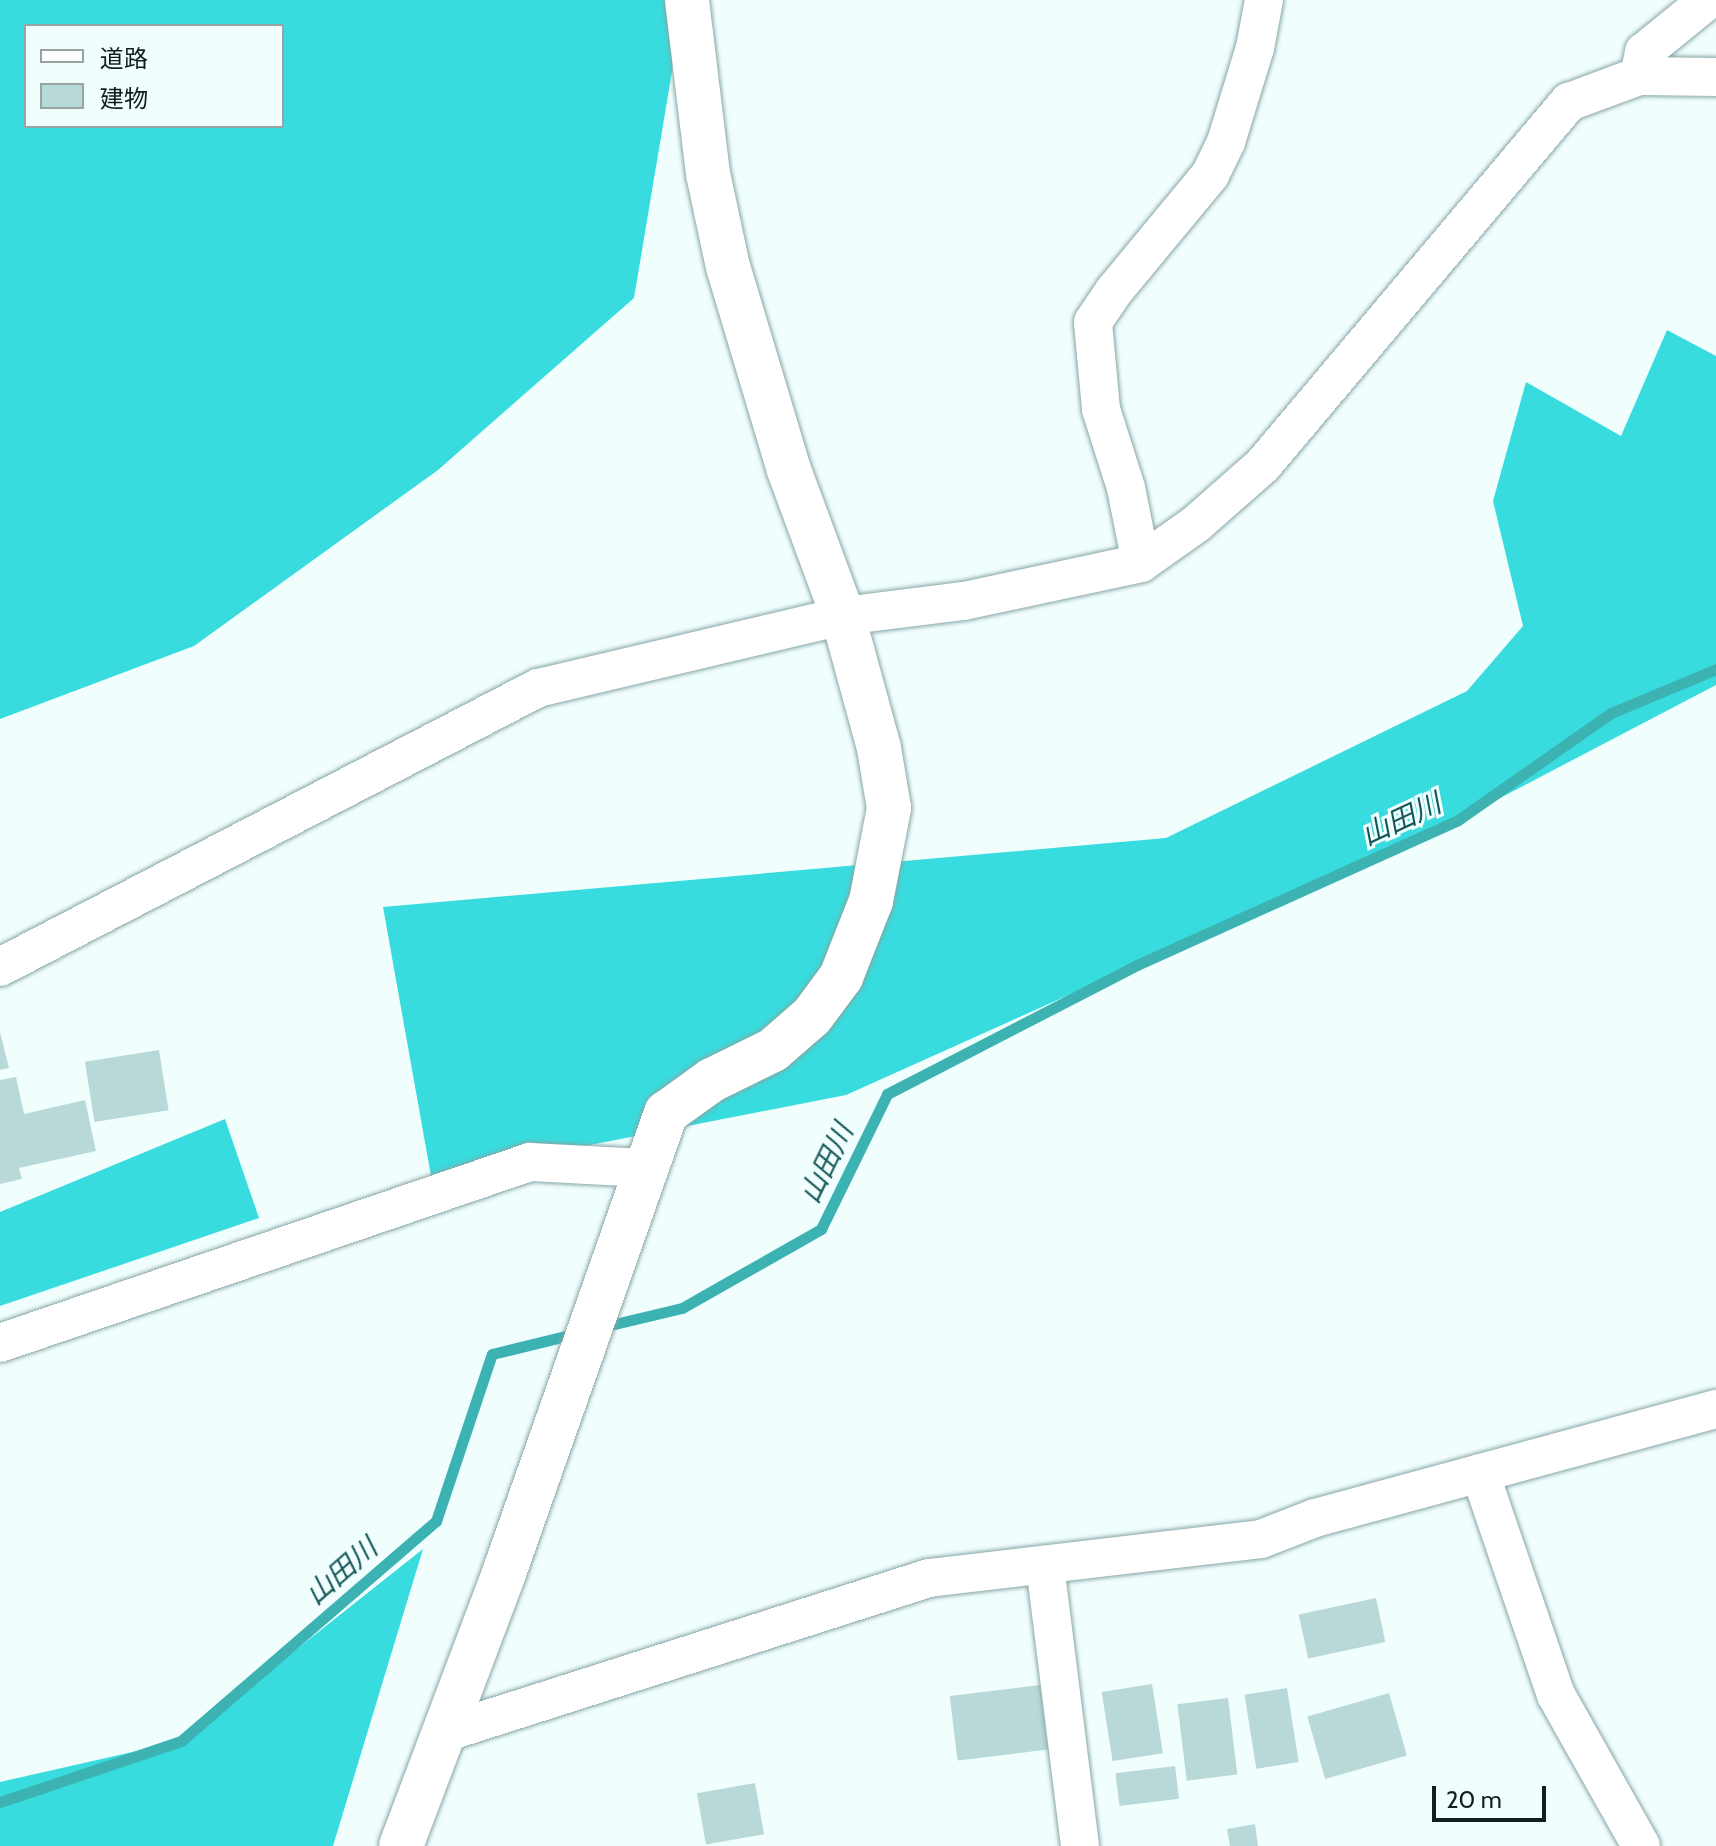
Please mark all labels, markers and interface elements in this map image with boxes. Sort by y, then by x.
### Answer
legend [24,24,284,128]
text: 道路 [100,44,148,73]
text: 建物 [100,84,148,113]
water label: 山田川 [1356,786,1446,852]
water label: 山田川 [792,1118,860,1208]
water label: 山田川 [298,1531,384,1611]
scale bar [1436,1770,1550,1820]
text: 20 m [1446,1785,1502,1814]

